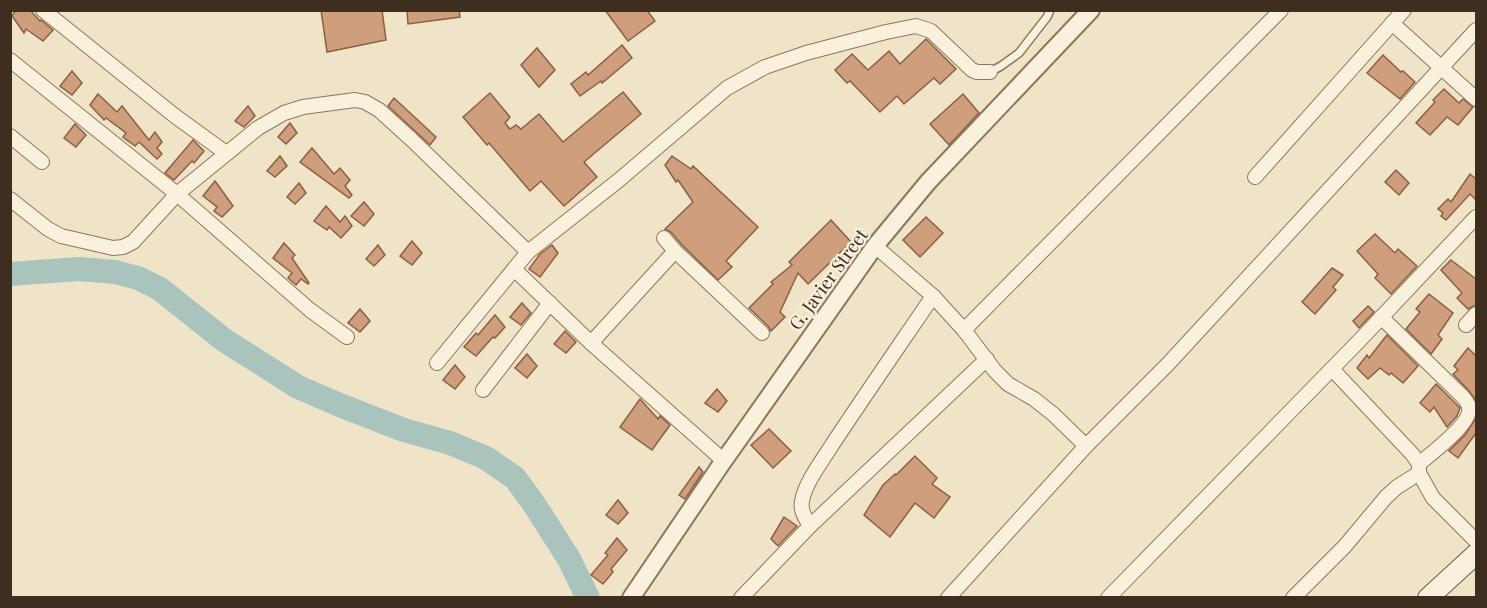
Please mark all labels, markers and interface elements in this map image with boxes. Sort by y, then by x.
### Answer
street label: G. Javier Street [783,223,873,334]

